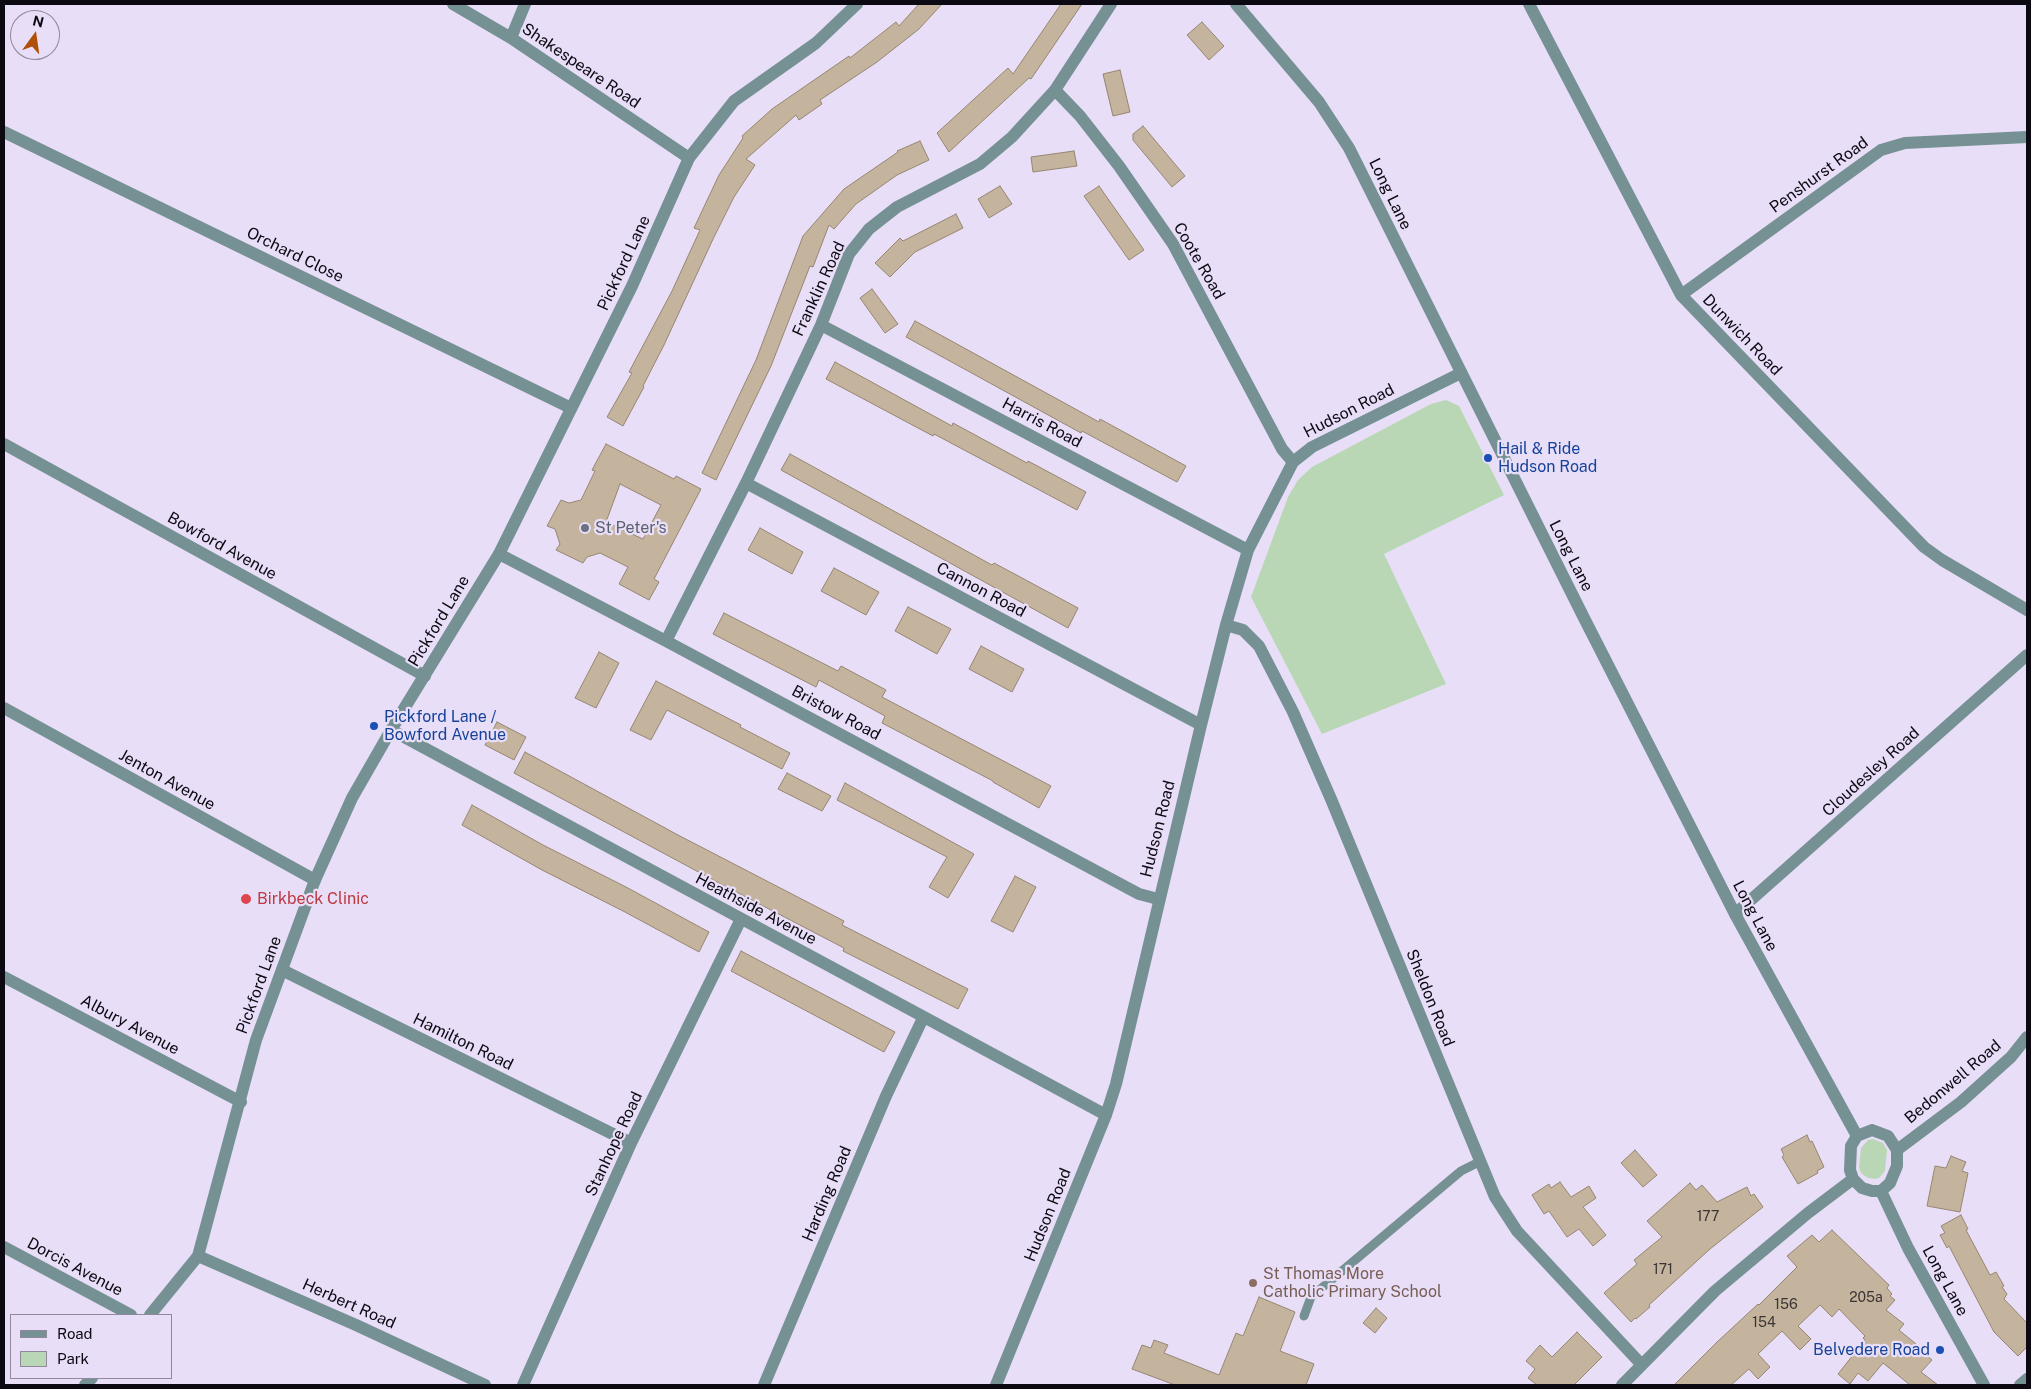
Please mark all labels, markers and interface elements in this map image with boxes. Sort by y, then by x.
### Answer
north arrow [10,10,60,60]
text: N [31,12,46,31]
street label: Shakespeare Road [518,19,644,113]
street label: Penshurst Road [1766,133,1872,217]
street label: Long Lane [1364,155,1416,233]
street label: Pickford Lane [594,212,654,314]
street label: Coote Road [1169,219,1229,303]
street label: Orchard Close [243,223,347,287]
street label: Franklin Road [789,239,849,339]
street label: Dunwich Road [1698,290,1786,380]
street label: Hudson Road [1300,380,1398,442]
street label: Harris Road [999,394,1085,452]
place label: Hail & Ride Hudson Road [1498,439,1597,477]
marker: Hail & Ride Hudson Road [1482,452,1494,464]
street label: Bowford Avenue [164,508,280,584]
street label: Long Lane [1545,517,1597,595]
place label: St Peter's [595,518,667,538]
marker: St Peter's [579,522,591,534]
street label: Cannon Road [933,558,1029,622]
street label: Pickford Lane [404,572,474,670]
street label: Bristow Road [788,682,884,744]
place label: Pickford Lane / Bowford Avenue [384,707,506,745]
marker: Pickford Lane / Bowford Avenue [368,720,380,732]
street label: Cloudesley Road [1818,723,1924,821]
street label: Jenton Avenue [115,746,219,814]
street label: Hudson Road [1137,779,1179,879]
street label: Heathside Avenue [692,869,820,949]
street label: Long Lane [1728,877,1782,955]
place label: Birkbeck Clinic [257,889,369,909]
marker: Birkbeck Clinic [239,892,253,906]
street label: Pickford Lane [232,933,286,1037]
street label: Sheldon Road [1402,947,1458,1049]
street label: Albury Avenue [77,991,183,1059]
street label: Hamilton Road [410,1009,516,1075]
street label: Bedonwell Road [1901,1036,2005,1128]
street label: Stanhope Road [581,1089,647,1199]
street label: Harding Road [798,1143,856,1245]
street label: Hudson Road [1021,1165,1075,1265]
house number: 177 [1697,1209,1719,1225]
street label: Dorcis Avenue [24,1234,126,1300]
street label: Long Lane [1918,1243,1972,1319]
house number: 171 [1653,1262,1673,1278]
place label: St Thomas More Catholic Primary School [1263,1264,1442,1302]
street label: Herbert Road [299,1275,399,1333]
marker: St Thomas More Catholic Primary School [1247,1277,1259,1289]
house number: 205a [1849,1290,1883,1306]
house number: 156 [1774,1297,1798,1313]
legend [10,1314,172,1379]
house number: 154 [1752,1315,1776,1331]
text: Road [57,1325,93,1342]
place label: Belvedere Road [1813,1340,1930,1360]
marker: Belvedere Road [1934,1344,1946,1356]
text: Park [57,1350,89,1367]

